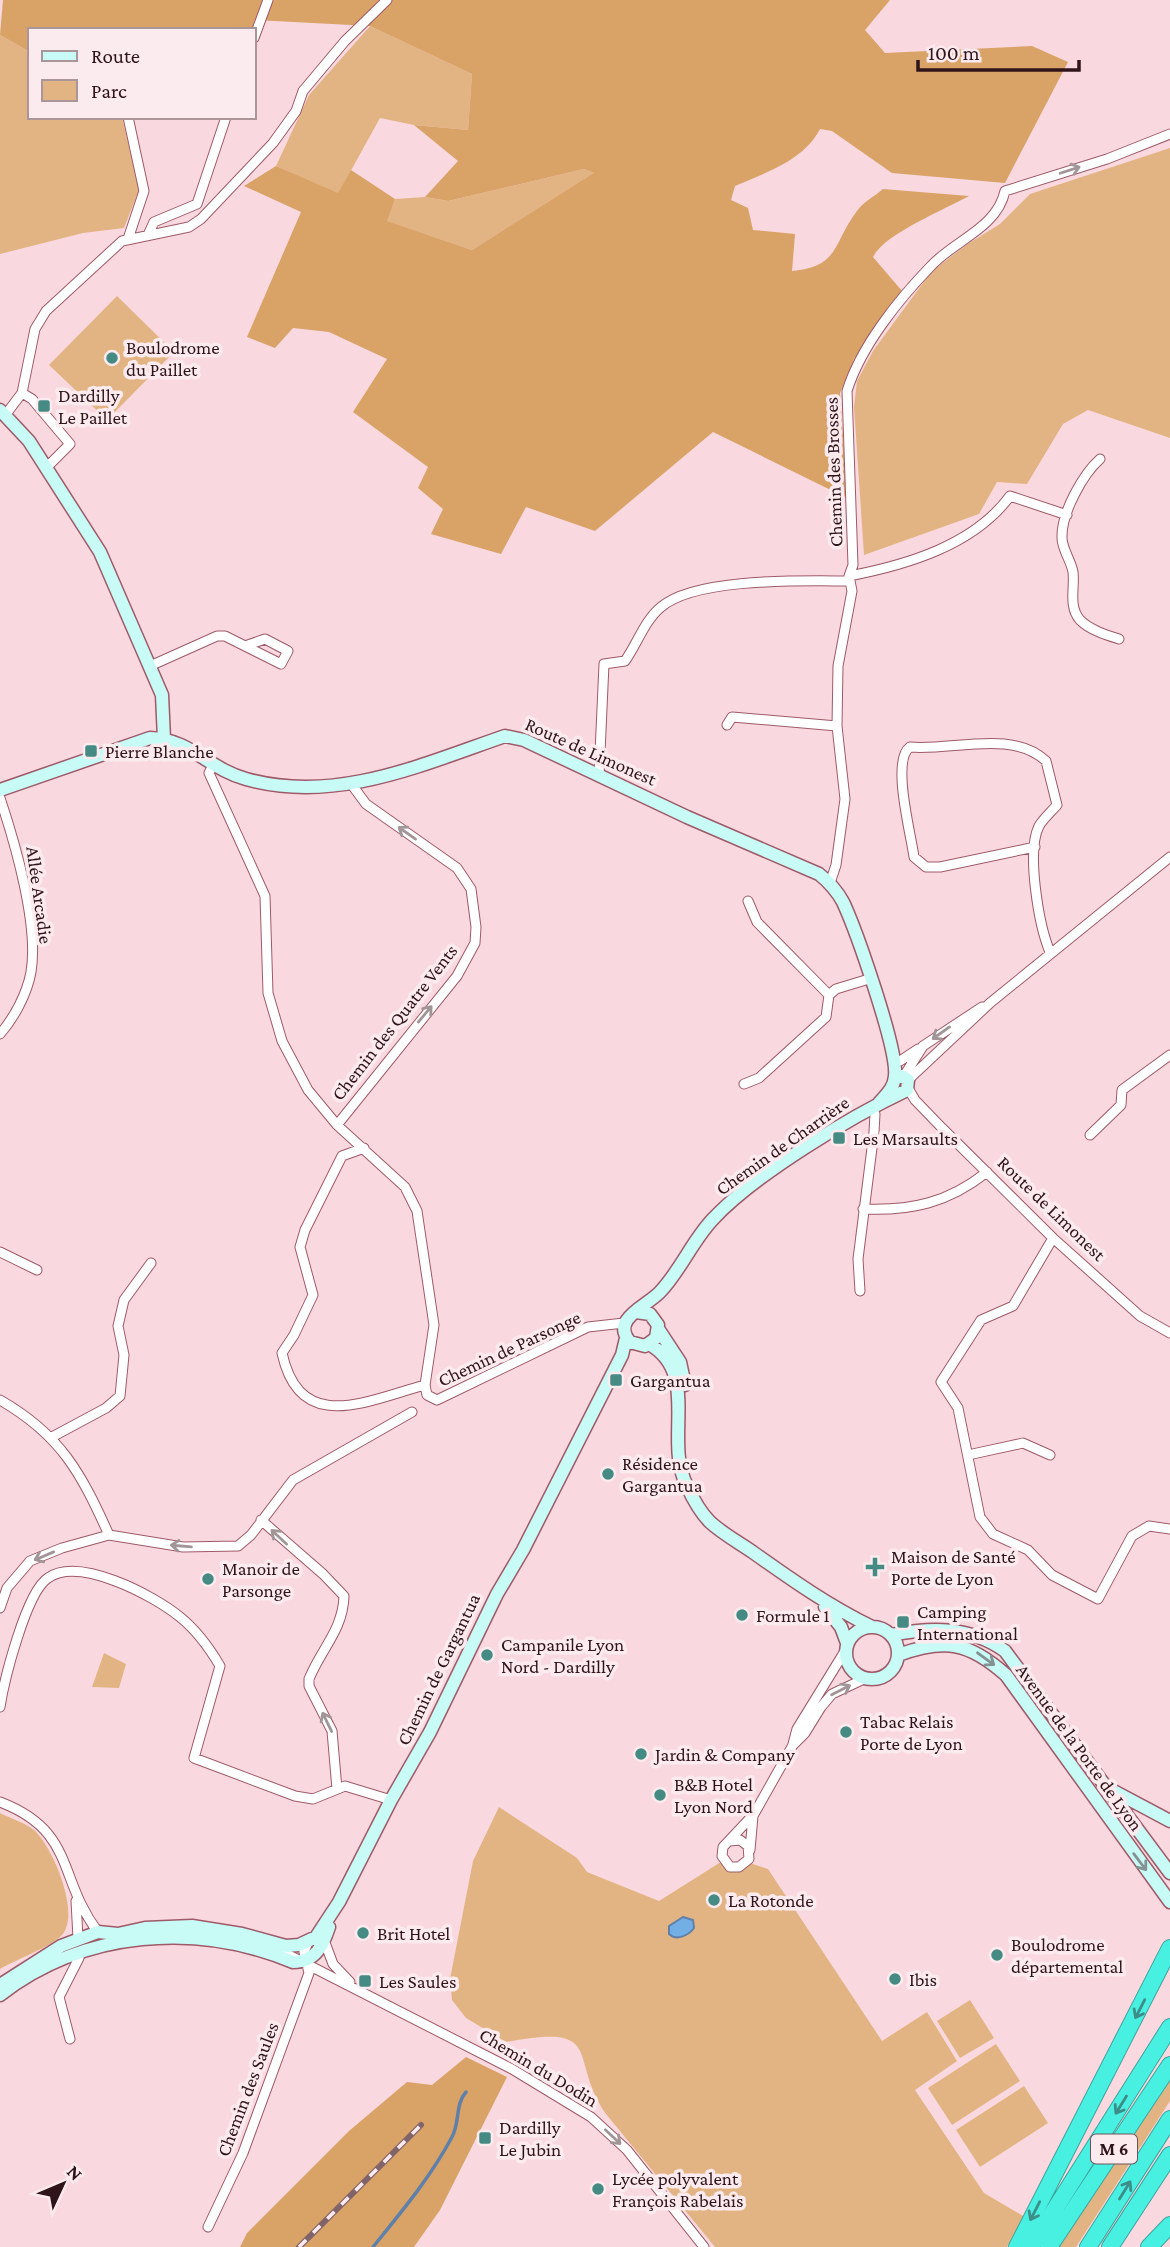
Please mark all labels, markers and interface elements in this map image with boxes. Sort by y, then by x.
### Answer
legend [28,28,256,119]
scale bar [918,28,1079,72]
text: 100 m [928,41,980,65]
text: Route [91,44,140,68]
text: Parc [91,79,127,103]
one-way arrow [1059,163,1081,176]
place label: Boulodrome du Paillet [126,337,220,380]
marker: Boulodrome du Paillet [104,350,120,366]
place label: Dardilly Le Paillet [58,385,128,428]
street label: Chemin des Brosses [820,397,847,547]
marker: Dardilly Le Paillet [36,398,52,414]
street label: Route de Limonest [522,713,660,790]
place label: Pierre Blanche [105,741,214,762]
marker: Pierre Blanche [83,743,99,759]
one-way arrow [398,826,417,840]
street label: Allée Arcadie [22,845,57,945]
street label: Chemin des Quatre Vents [327,940,462,1104]
one-way arrow [417,1005,433,1023]
one-way arrow [932,1026,951,1040]
street label: Chemin de Charrière [712,1092,853,1199]
place label: Les Marsaults [853,1128,958,1149]
marker: Les Marsaults [831,1130,847,1146]
street label: Route de Limonest [994,1152,1110,1265]
street label: Chemin de Parsonge [435,1306,584,1391]
place label: Gargantua [630,1370,711,1391]
marker: Gargantua [608,1372,624,1388]
place label: Résidence Gargantua [622,1453,703,1496]
marker: Résidence Gargantua [600,1466,616,1482]
one-way arrow [271,1528,288,1545]
one-way arrow [170,1539,193,1552]
place label: Maison de Santé Porte de Lyon [891,1546,1016,1589]
one-way arrow [34,1550,55,1563]
marker: Maison de Santé Porte de Lyon [865,1557,885,1577]
place label: Manoir de Parsonge [222,1558,300,1601]
marker: Manoir de Parsonge [200,1571,216,1587]
street label: Chemin de Gargantua [393,1590,484,1749]
place label: Camping International [917,1601,1018,1644]
place label: Formule 1 [756,1605,830,1626]
marker: Formule 1 [734,1607,750,1623]
marker: Camping International [895,1614,911,1630]
place label: Campanile Lyon Nord - Dardilly [501,1634,624,1677]
marker: Campanile Lyon Nord - Dardilly [479,1647,495,1663]
one-way arrow [976,1651,995,1666]
street label: Avenue de la Porte de Lyon [1012,1660,1147,1835]
one-way arrow [830,1683,851,1697]
place label: Tabac Relais Porte de Lyon [860,1711,963,1754]
one-way arrow [320,1712,333,1733]
marker: Tabac Relais Porte de Lyon [838,1724,854,1740]
place label: Jardin & Company [653,1744,795,1765]
marker: Jardin & Company [633,1746,649,1762]
place label: B&B Hotel Lyon Nord [674,1774,753,1817]
marker: B&B Hotel Lyon Nord [652,1787,668,1803]
one-way arrow [1133,1853,1148,1871]
place label: La Rotonde [728,1890,814,1911]
marker: La Rotonde [706,1892,722,1908]
place label: Brit Hotel [377,1923,450,1944]
marker: Brit Hotel [355,1925,371,1941]
place label: Boulodrome départemental [1011,1934,1123,1977]
marker: Boulodrome départemental [989,1947,1005,1963]
place label: Ibis [909,1969,937,1990]
place label: Les Saules [379,1971,456,1992]
marker: Ibis [887,1971,903,1987]
marker: Les Saules [357,1973,373,1989]
one-way arrow [1133,1998,1146,2019]
street label: Chemin des Saules [212,2019,283,2159]
street label: Chemin du Dodin [476,2024,602,2111]
one-way arrow [1113,2095,1128,2114]
place label: Dardilly Le Jubin [499,2117,561,2160]
one-way arrow [604,2129,621,2146]
marker: Dardilly Le Jubin [477,2130,493,2146]
road number: M 6 [1091,2134,1137,2164]
north arrow [28,2149,98,2219]
text: N [63,2161,87,2185]
place label: Lycée polyvalent François Rabelais [612,2168,743,2211]
one-way arrow [1119,2180,1133,2200]
marker: Lycée polyvalent François Rabelais [590,2181,606,2197]
one-way arrow [1028,2200,1042,2221]

